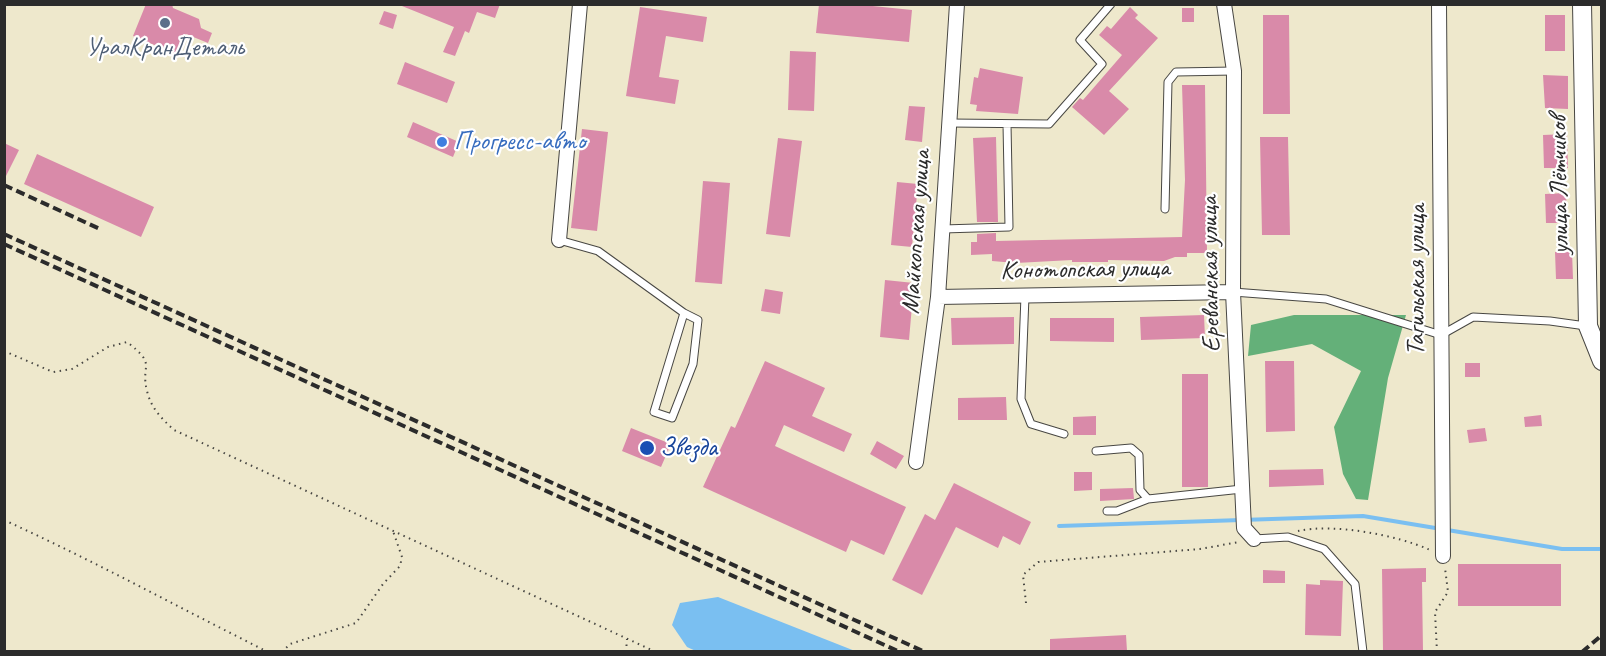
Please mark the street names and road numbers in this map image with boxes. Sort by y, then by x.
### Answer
street label: улица Лётчиков [1543,115,1577,255]
street label: Майкопская улица [896,149,938,315]
street label: Ереванская улица [1194,196,1228,352]
street label: Тагильская улица [1401,204,1433,356]
street label: Конотопская улица [1000,253,1170,287]

